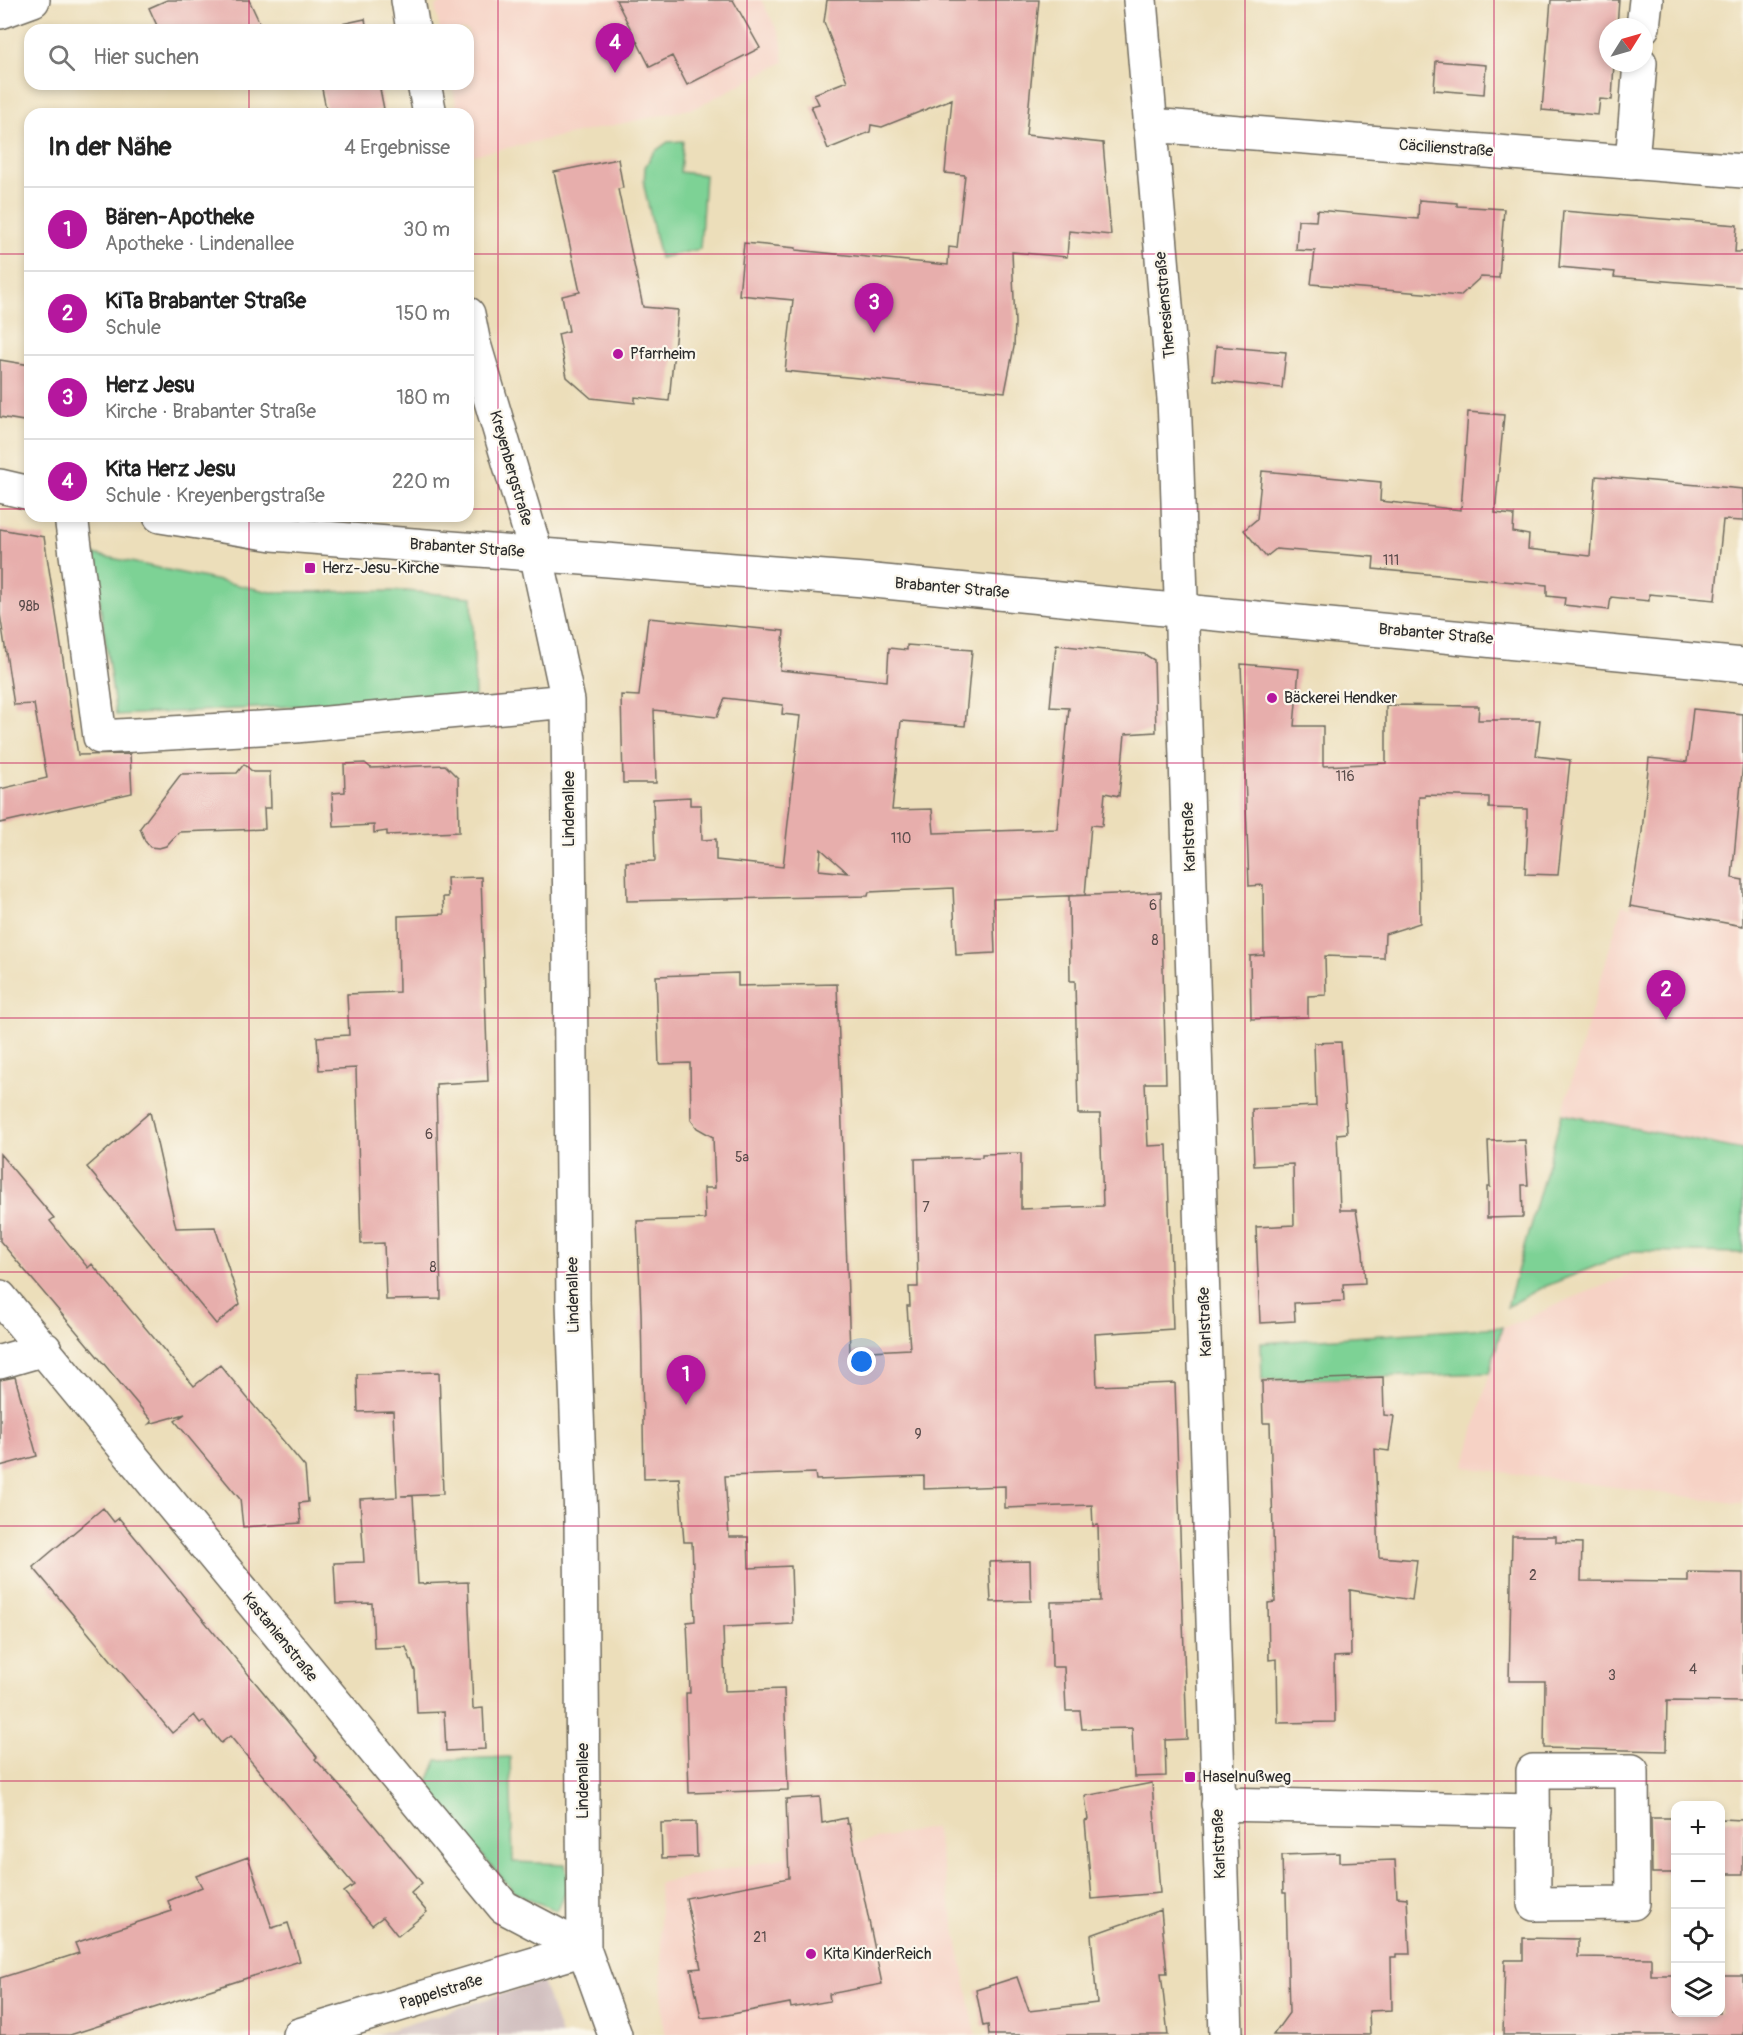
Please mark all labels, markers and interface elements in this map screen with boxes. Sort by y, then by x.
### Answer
north arrow [1599,18,1653,72]
pin: 4 [596,23,634,73]
search box [24,24,474,90]
icon: search [45,41,78,74]
text: Hier suchen [93,43,199,71]
text: In der Nähe [48,131,171,163]
text: 4 Ergebnisse [344,135,450,160]
street label: Cäcilienstraße [1398,135,1494,161]
text: Bären-Apotheke [105,203,254,231]
text: 1 [64,217,71,242]
text: 30 m [403,217,450,242]
text: Apotheke · Lindenallee [105,231,294,256]
street label: Theresienstraße [1150,251,1180,359]
pin: 3 [854,284,894,333]
text: KiTa Brabanter Straße [105,287,306,315]
text: 2 [62,301,73,326]
text: 150 m [396,301,450,326]
text: Schule [105,315,161,340]
place label: Pfarrheim [630,344,696,364]
marker: Pfarrheim [611,347,625,361]
text: Herz Jesu [105,371,195,399]
text: 3 [62,385,73,410]
text: 180 m [396,385,450,410]
text: Kirche · Brabanter Straße [105,399,316,424]
street label: Kreyenbergstraße [485,408,537,528]
text: Kita Herz Jesu [105,455,236,483]
text: 4 [62,469,73,494]
text: 220 m [392,469,450,494]
text: Schule · Kreyenbergstraße [105,483,325,508]
street label: Brabanter Straße [409,534,525,562]
house number: 111 [1383,552,1399,569]
place label: Herz-Jesu-Kirche [322,558,439,578]
marker: Herz-Jesu-Kirche [303,561,317,575]
street label: Brabanter Straße [894,573,1010,603]
house number: 98b [18,598,40,615]
street label: Brabanter Straße [1378,619,1494,649]
place label: Bäckerei Hendker [1284,688,1397,708]
marker: Bäckerei Hendker [1265,691,1279,705]
house number: 116 [1335,768,1355,785]
street label: Lindenallee [559,771,579,847]
street label: Karlstraße [1178,802,1200,872]
house number: 110 [891,830,911,847]
house number: 6 [1149,897,1157,914]
house number: 8 [1151,932,1159,949]
pin: 2 [1646,970,1686,1020]
house number: 6 [425,1126,433,1143]
house number: 5a [735,1149,749,1166]
house number: 7 [922,1199,930,1216]
street label: Lindenallee [562,1257,584,1333]
house number: 8 [429,1259,437,1276]
street label: Karlstraße [1194,1287,1216,1357]
your location [847,1347,876,1376]
pin: 1 [666,1356,706,1405]
house number: 9 [914,1426,922,1443]
house number: 2 [1529,1567,1537,1584]
street label: Kastanienstraße [238,1588,322,1686]
house number: 4 [1689,1661,1697,1678]
house number: 3 [1608,1667,1616,1684]
street label: Lindenallee [573,1743,593,1819]
place label: Haselnußweg [1202,1767,1291,1787]
marker: Haselnußweg [1183,1770,1197,1784]
map controls [1671,1801,1725,2017]
button: + [1671,1801,1725,1855]
street label: Karlstraße [1208,1809,1230,1879]
button: − [1671,1855,1725,1909]
button: locate [1671,1909,1725,1963]
house number: 21 [753,1929,767,1946]
place label: Kita KinderReich [823,1944,931,1964]
marker: Kita KinderReich [804,1947,818,1961]
button: layers [1671,1963,1725,2017]
street label: Pappelstraße [397,1970,485,2014]

